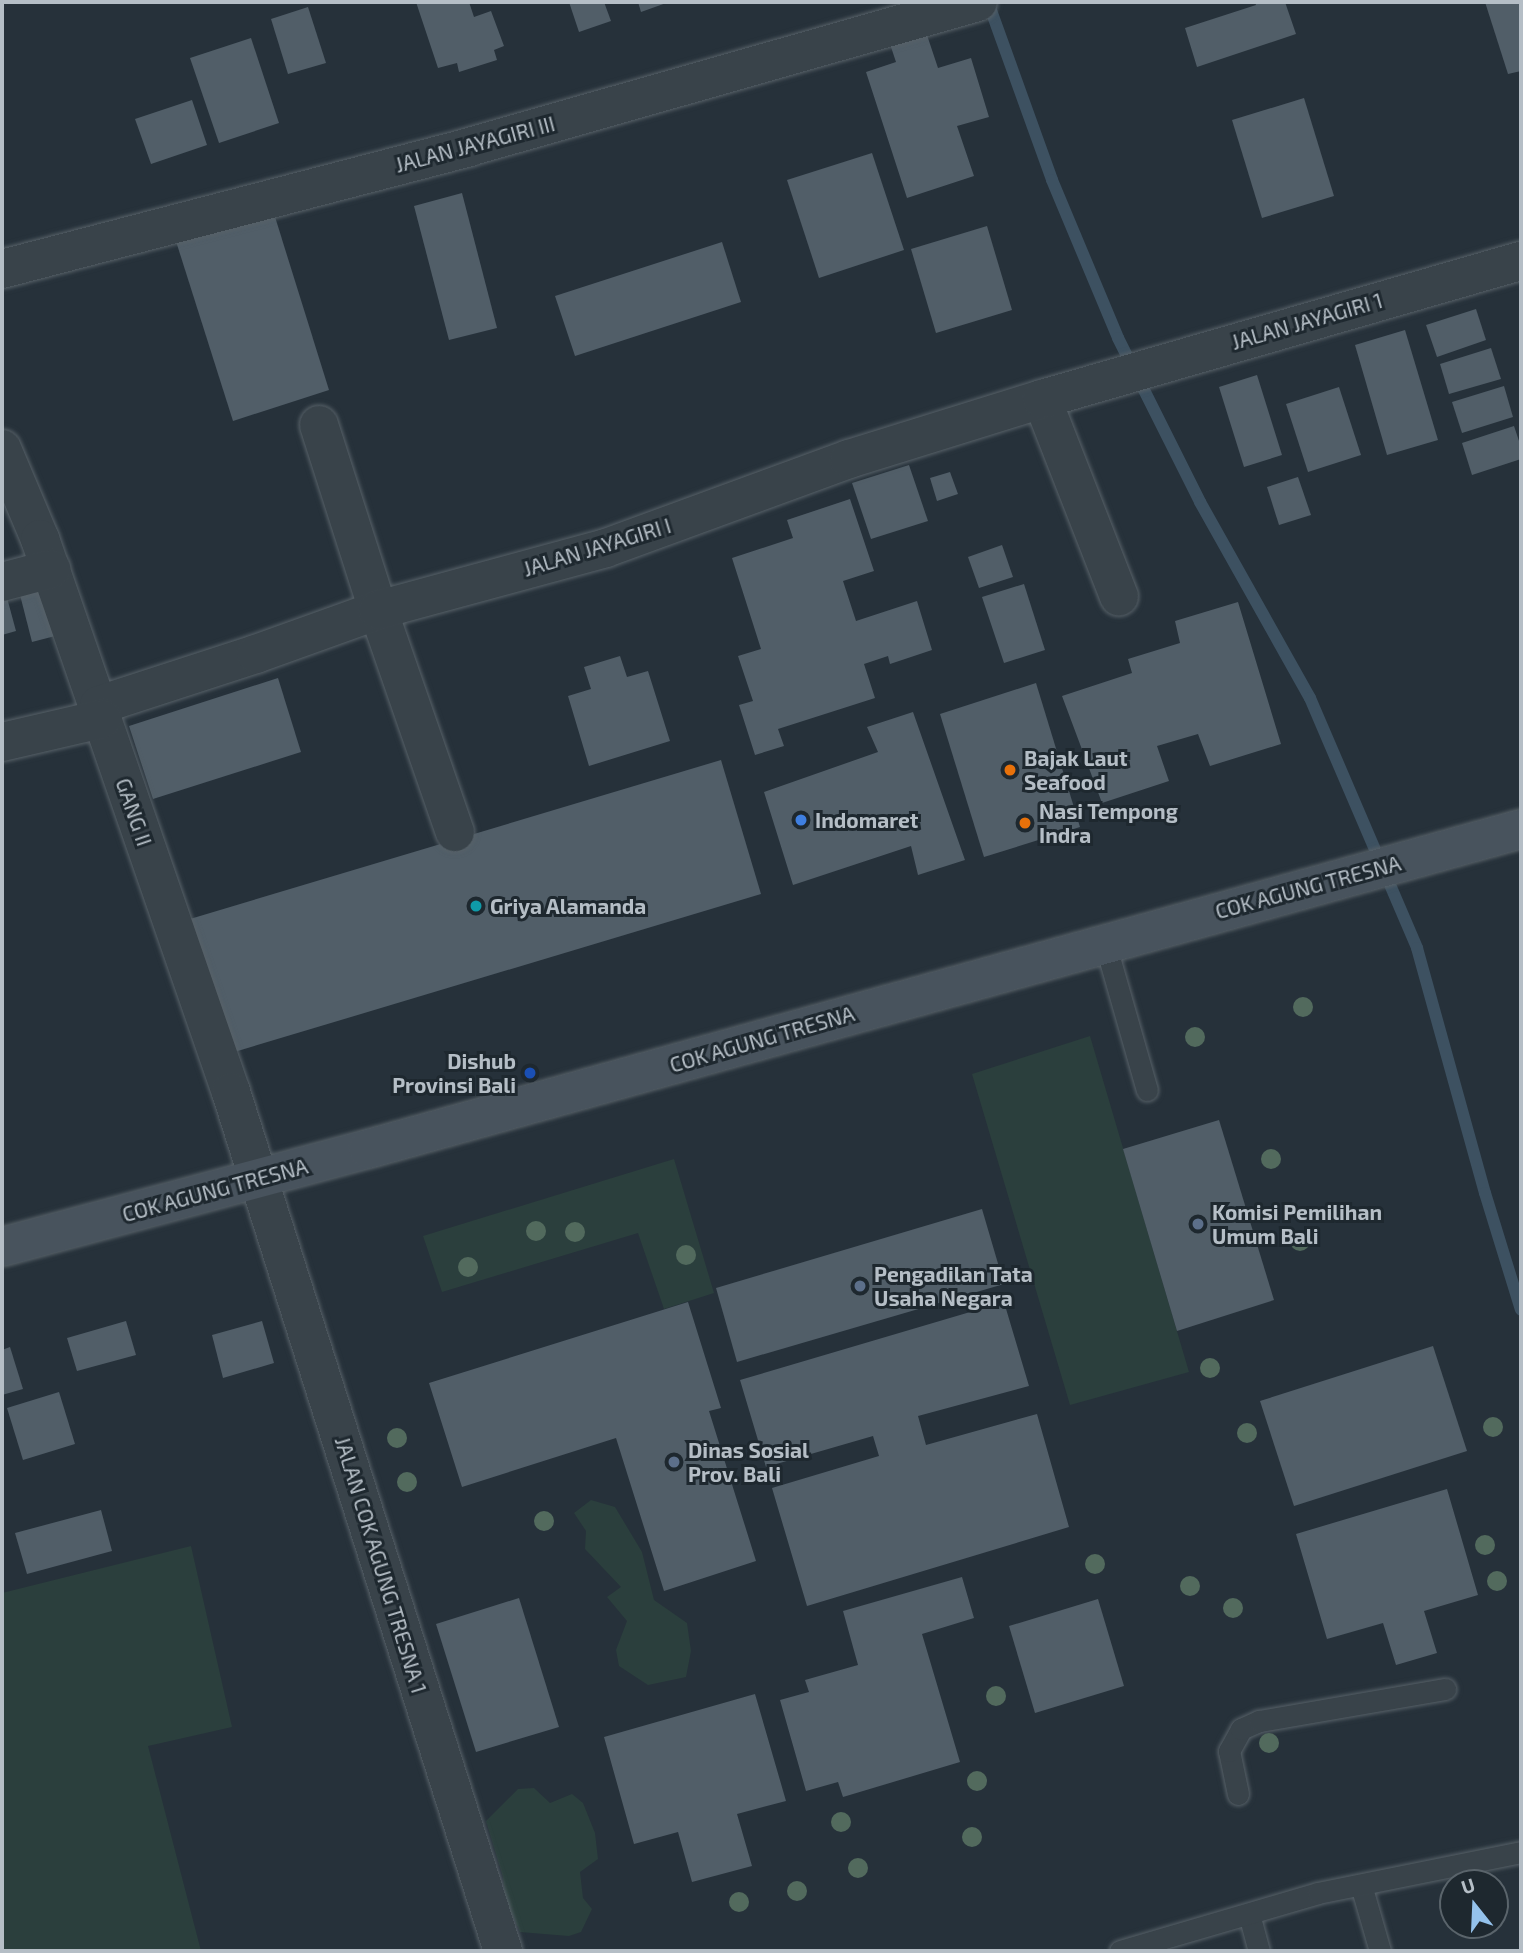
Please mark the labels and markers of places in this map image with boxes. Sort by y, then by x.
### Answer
place label: Bajak Laut Seafood [1024,745,1128,795]
marker: Bajak Laut Seafood [1002,762,1018,778]
place label: Nasi Tempong Indra [1039,798,1178,848]
place label: Indomaret [815,807,918,833]
marker: Indomaret [793,812,809,828]
marker: Nasi Tempong Indra [1017,815,1033,831]
place label: Griya Alamanda [490,893,647,919]
marker: Griya Alamanda [468,898,484,914]
place label: Dishub Provinsi Bali [392,1048,516,1098]
marker: Dishub Provinsi Bali [522,1065,538,1081]
place label: Komisi Pemilihan Umum Bali [1212,1199,1382,1249]
marker: Komisi Pemilihan Umum Bali [1190,1216,1206,1232]
place label: Pengadilan Tata Usaha Negara [874,1261,1033,1311]
marker: Pengadilan Tata Usaha Negara [852,1278,868,1294]
place label: Dinas Sosial Prov. Bali [688,1437,809,1487]
marker: Dinas Sosial Prov. Bali [666,1454,682,1470]

